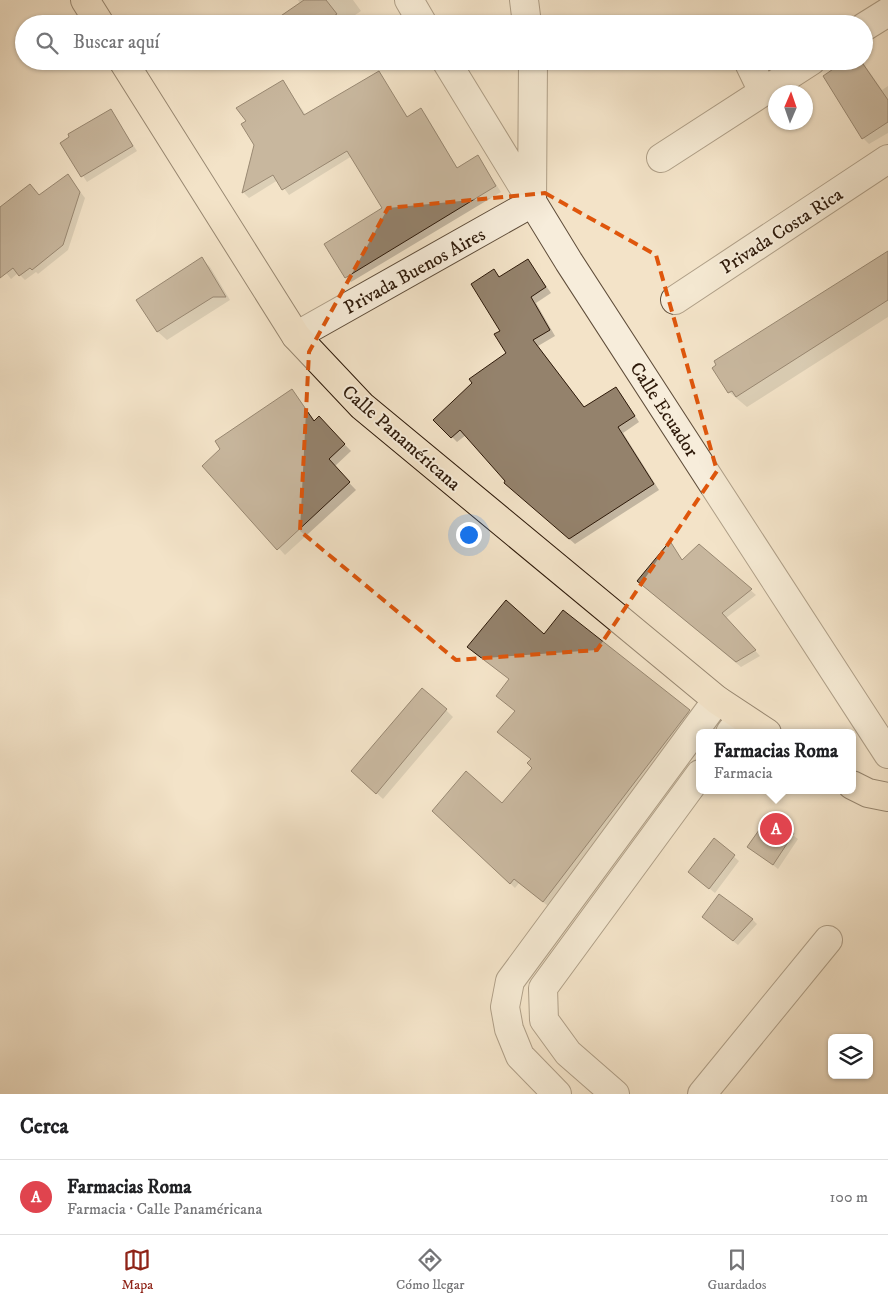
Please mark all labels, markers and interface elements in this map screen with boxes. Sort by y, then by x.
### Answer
search box [15,15,873,70]
icon: search [33,29,61,57]
text: Buscar aquí [73,31,159,54]
north arrow [768,85,813,130]
street label: Privada Costa Rica [716,183,847,279]
street label: Privada Buenos Aires [340,223,489,320]
street label: Calle Ecuador [625,358,703,462]
street label: Calle Panaméricana [337,380,465,496]
your location [456,522,482,548]
popup [696,729,856,794]
text: Farmacias Roma [714,740,838,763]
text: Farmacia [714,763,773,783]
pin: A [760,810,792,848]
map controls [828,1034,873,1079]
button: layers [828,1034,873,1079]
text: Cerca [20,1114,68,1140]
text: Farmacias Roma [67,1176,191,1199]
text: A [31,1187,41,1207]
text: 100 m [830,1187,868,1207]
text: Farmacia · Calle Panaméricana [67,1199,262,1219]
tab: Mapa [121,1246,153,1294]
tab: Cómo llegar [396,1246,465,1294]
tab: Guardados [707,1246,767,1294]

